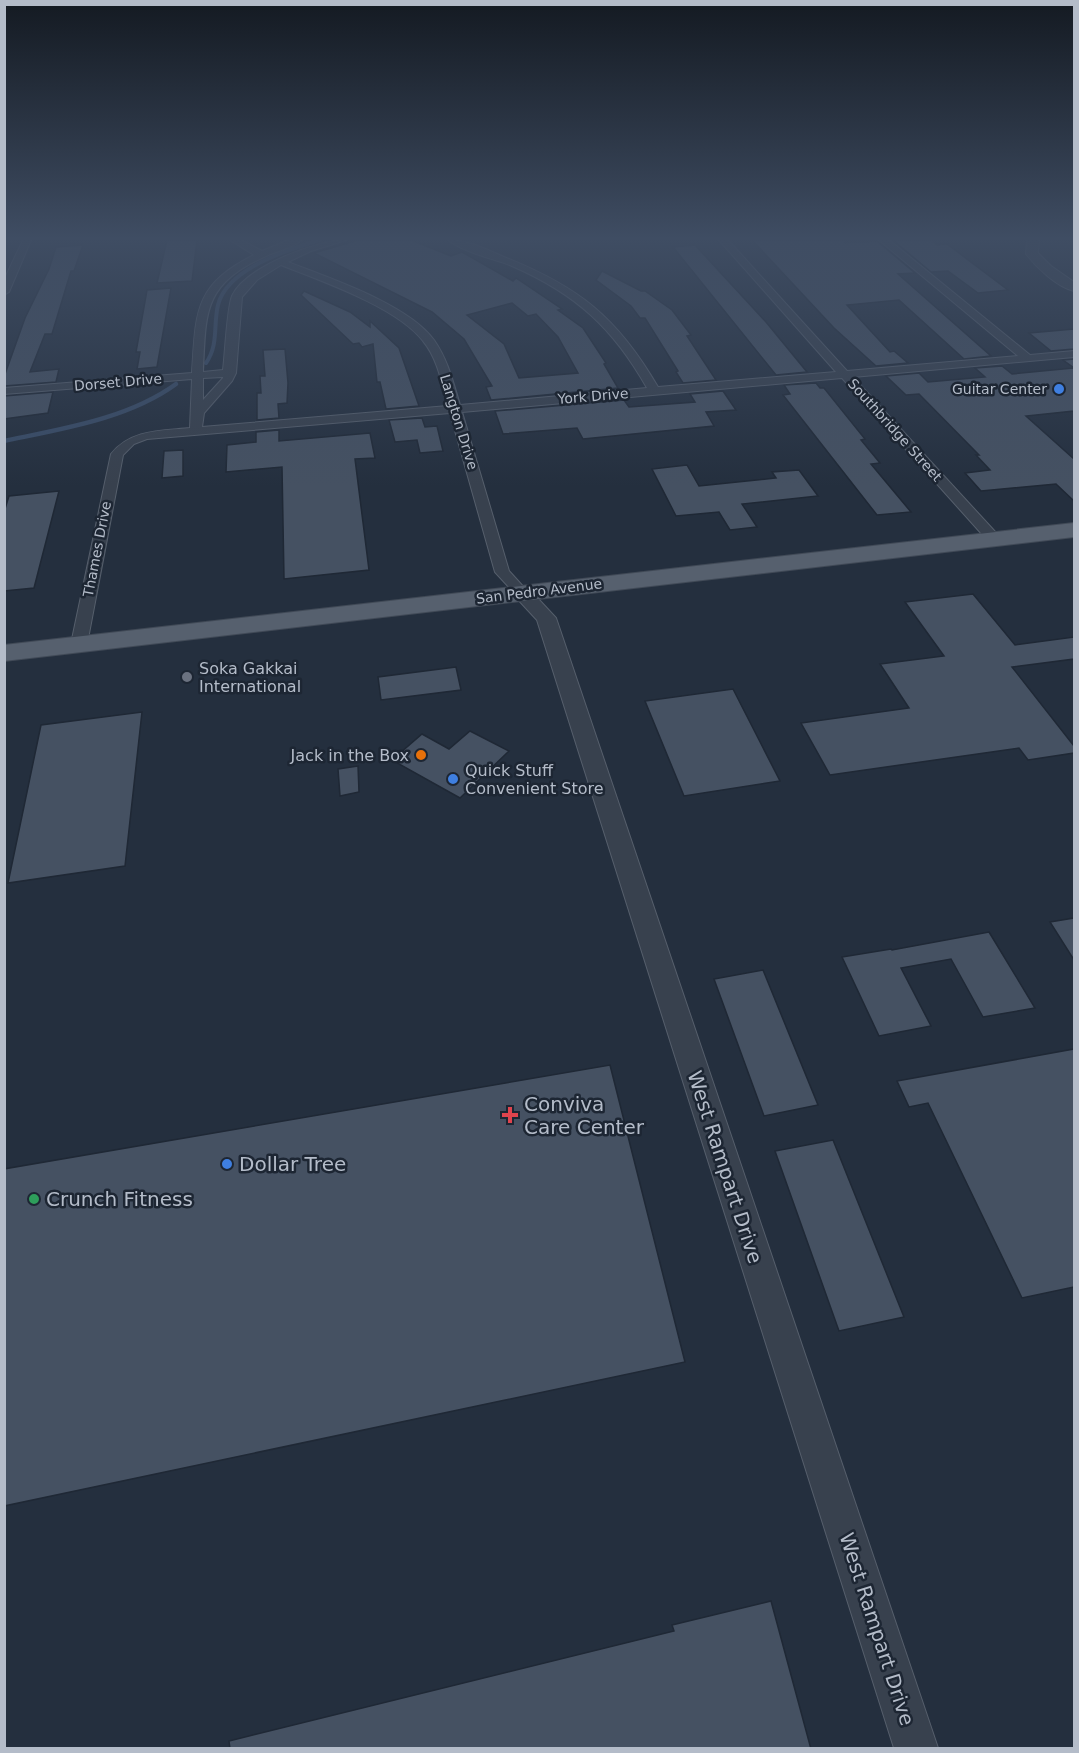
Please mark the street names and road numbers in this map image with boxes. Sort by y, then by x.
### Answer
street label: Dorset Drive [73,370,163,394]
street label: Langton Drive [437,372,481,472]
street label: Southbridge Street [845,375,946,485]
street label: York Drive [556,385,629,407]
street label: Thames Drive [80,500,114,599]
street label: San Pedro Avenue [475,575,603,607]
street label: West Rampart Drive [682,1068,768,1266]
street label: West Rampart Drive [834,1530,920,1728]

